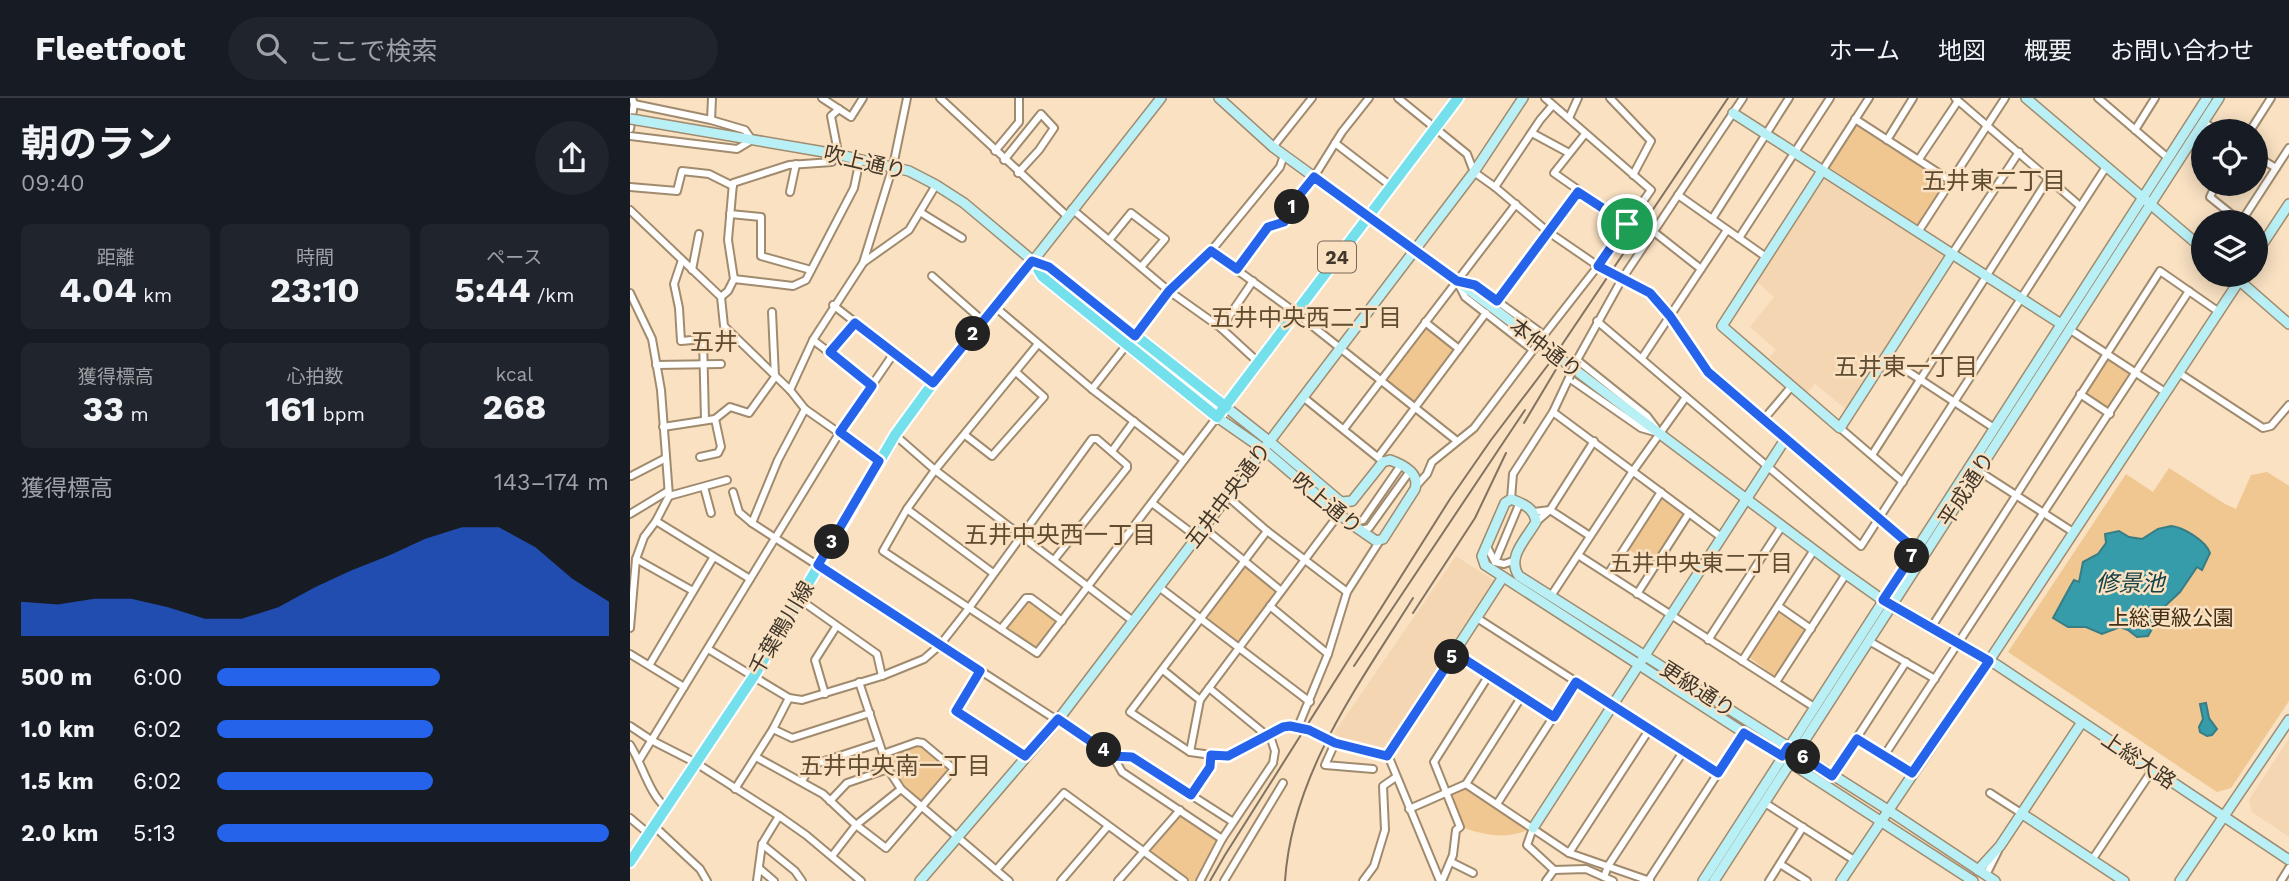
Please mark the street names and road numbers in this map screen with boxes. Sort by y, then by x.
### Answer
street label: 吹上通り [821,140,909,184]
road number: 24 [1318,242,1356,272]
street label: 本仲通り [1505,313,1587,383]
street label: 五井中央通り [1180,437,1276,553]
street label: 平成通り [1933,447,1999,531]
street label: 吹上通り [1286,467,1368,539]
street label: 千葉鴨川線 [743,577,819,679]
street label: 更級通り [1656,656,1740,722]
street label: 上総大路 [2097,726,2181,794]

